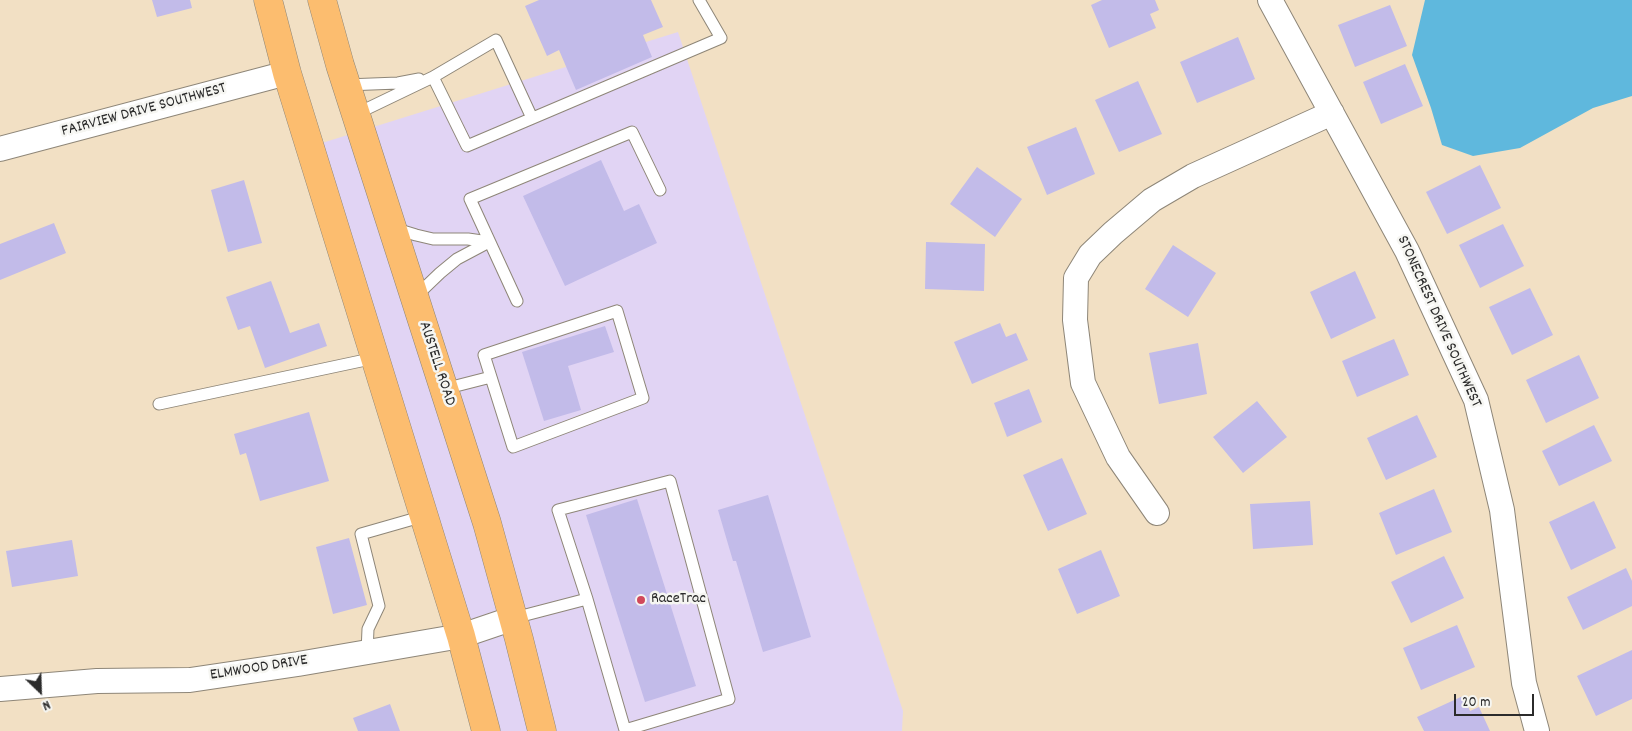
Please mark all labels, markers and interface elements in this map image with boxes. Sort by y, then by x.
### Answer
street label: FAIRVIEW DRIVE SOUTHWEST [60,80,228,142]
street label: STONECREST DRIVE SOUTHWEST [1391,233,1485,411]
street label: AUSTELL ROAD [413,319,459,409]
place label: RaceTrac [651,590,706,610]
marker: RaceTrac [635,594,647,606]
street label: ELMWOOD DRIVE [209,652,309,686]
north arrow [15,666,65,716]
scale bar [1457,684,1537,716]
text: 20 m [1462,692,1490,714]
text: N [39,694,53,715]

